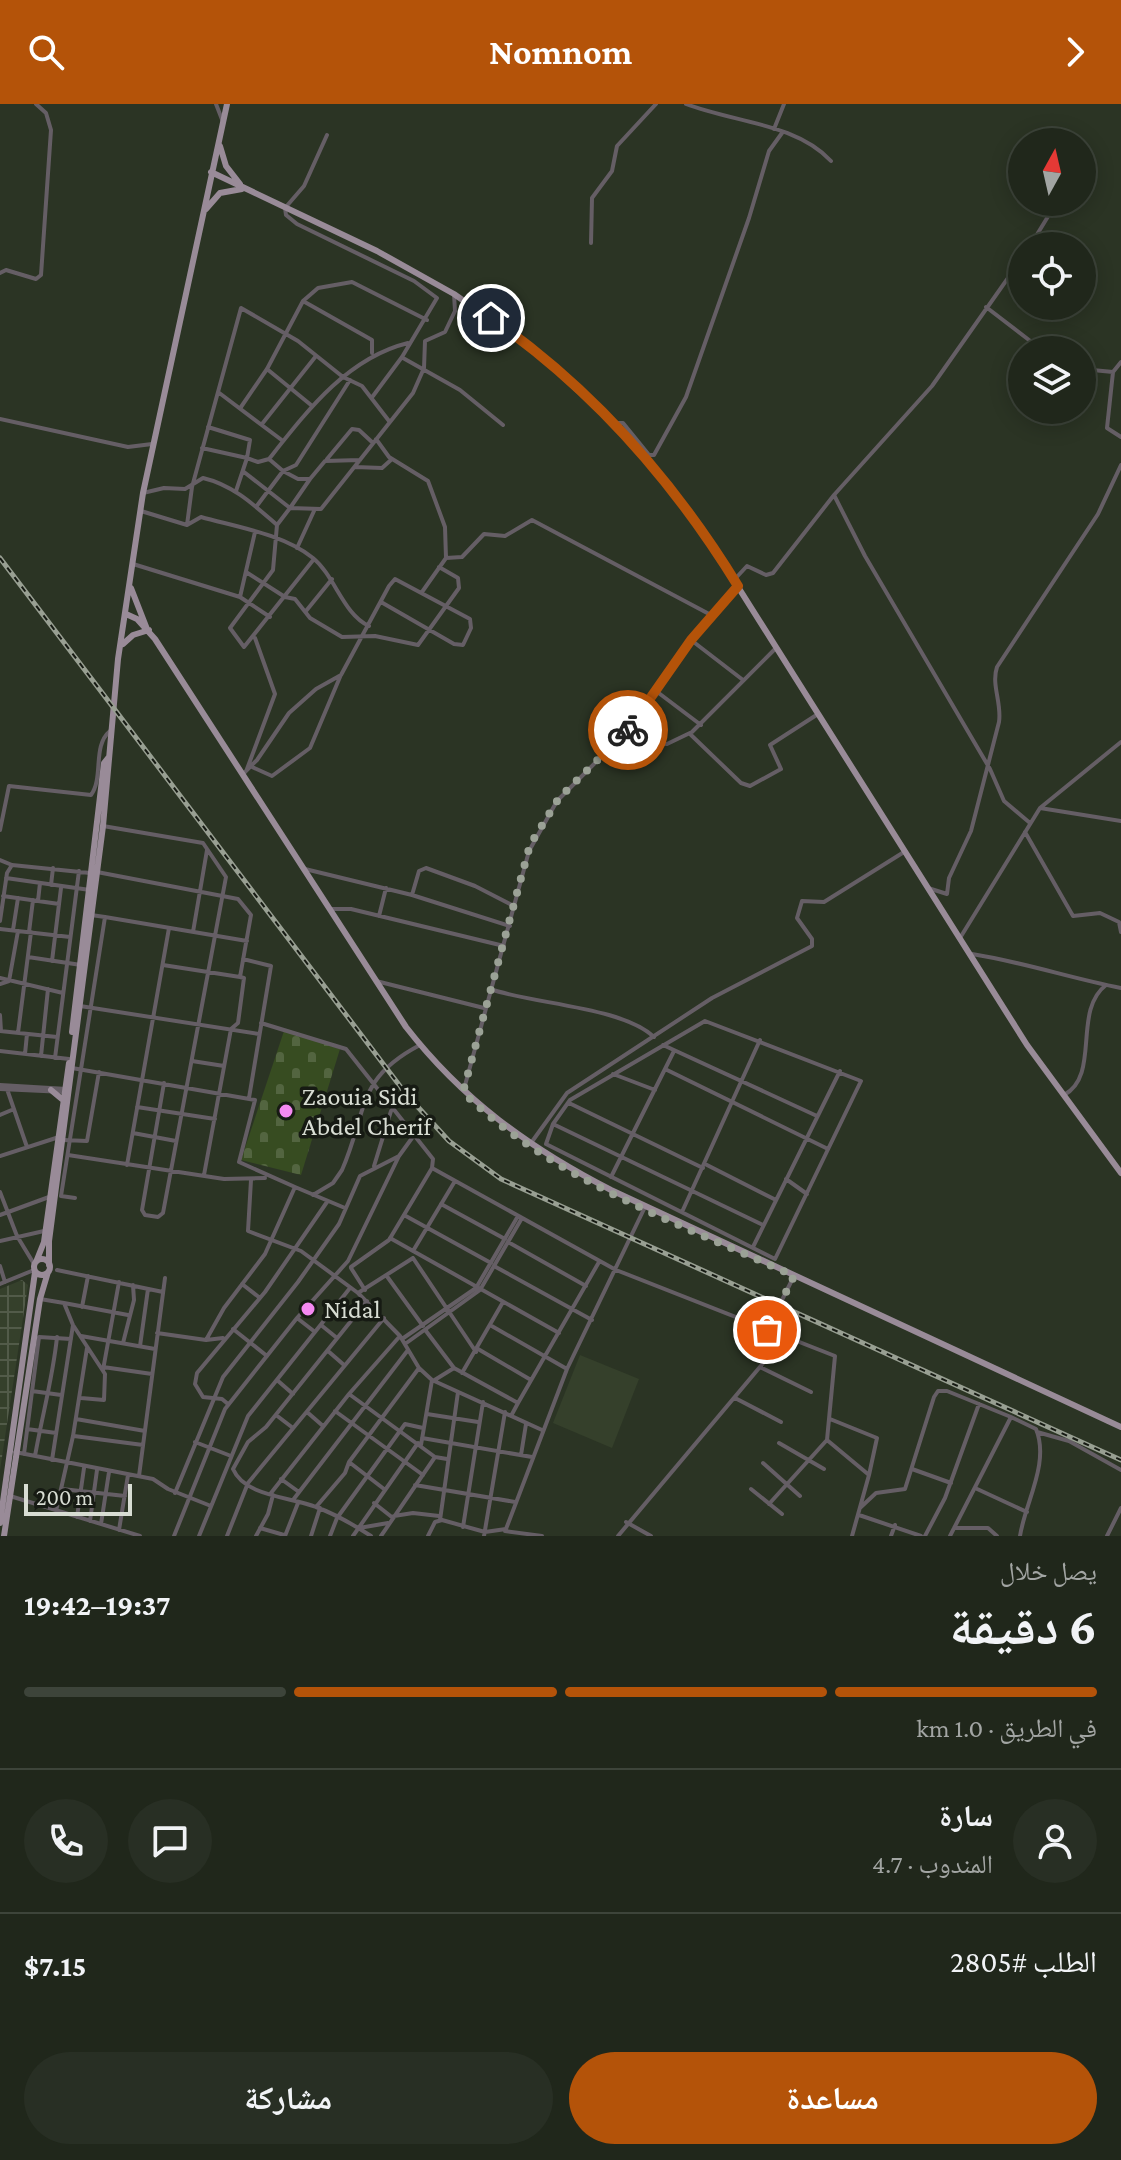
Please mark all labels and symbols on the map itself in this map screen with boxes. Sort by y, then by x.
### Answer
north arrow [1008,128,1096,216]
pin [457,284,525,352]
courier [588,690,668,770]
place label: Zaouia Sidi Abdel Cherif [302,1082,433,1141]
marker: Zaouia Sidi Abdel Cherif [277,1102,295,1120]
place label: Nidal [324,1295,381,1324]
pin [733,1296,801,1364]
marker: Nidal [299,1300,317,1318]
scale bar [24,1480,132,1516]

